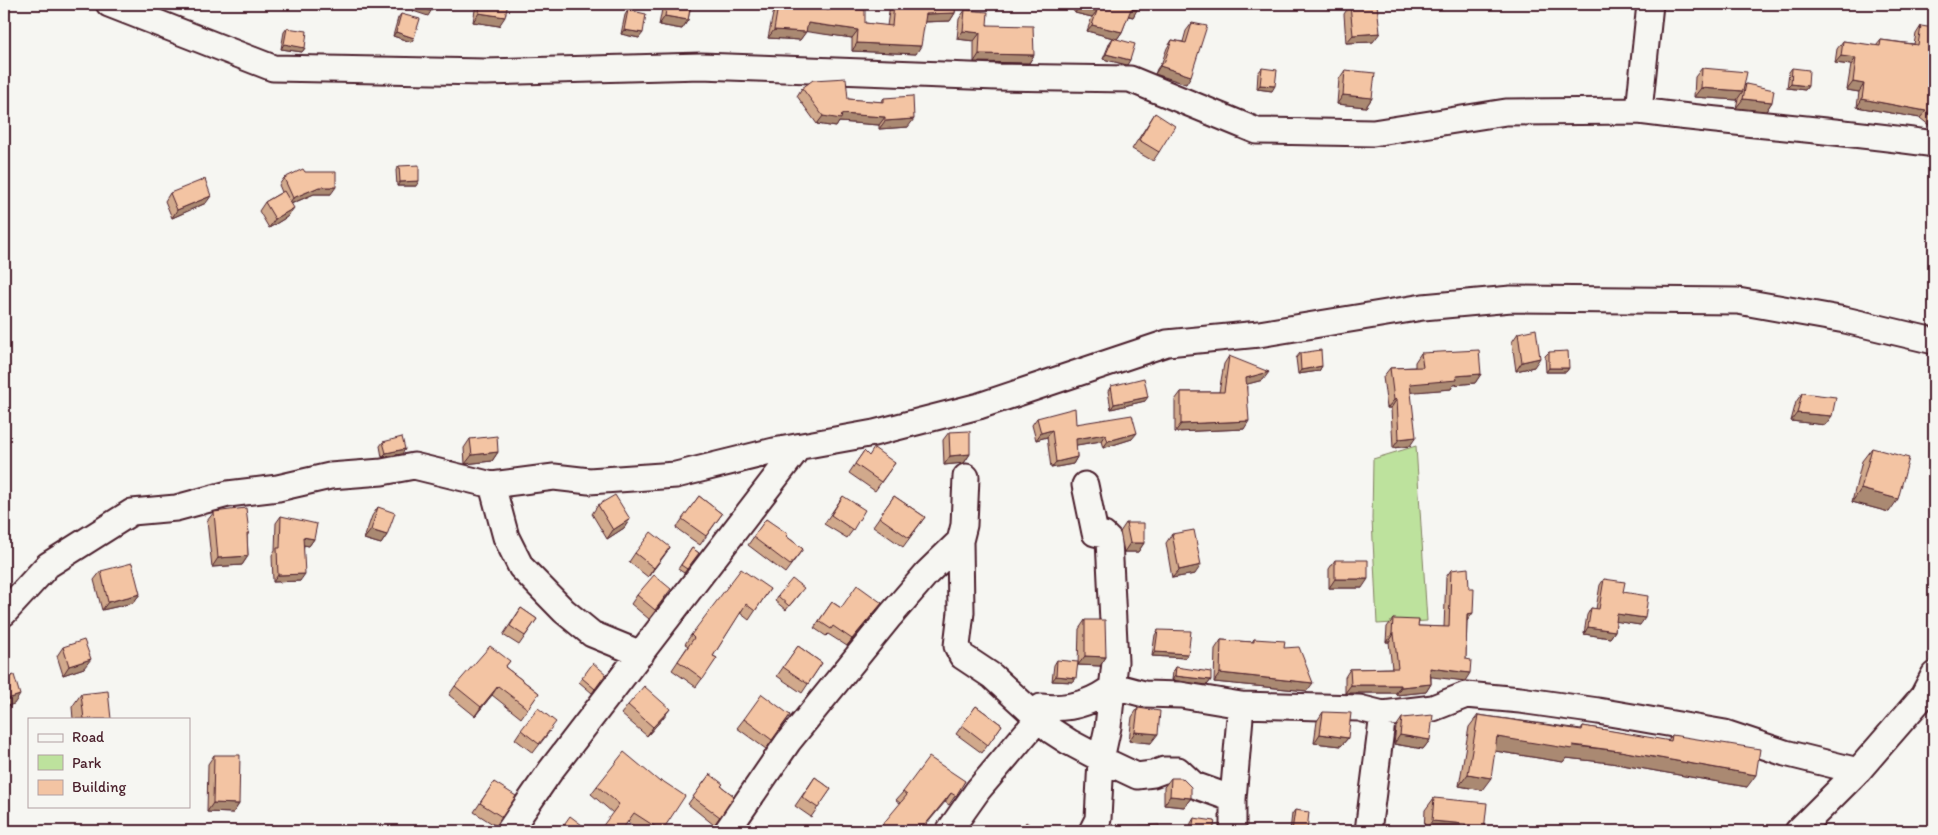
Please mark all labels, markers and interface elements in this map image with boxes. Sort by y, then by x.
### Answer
legend [28,718,190,808]
text: Road [72,728,105,746]
text: Park [72,754,102,772]
text: Building [72,778,126,796]

